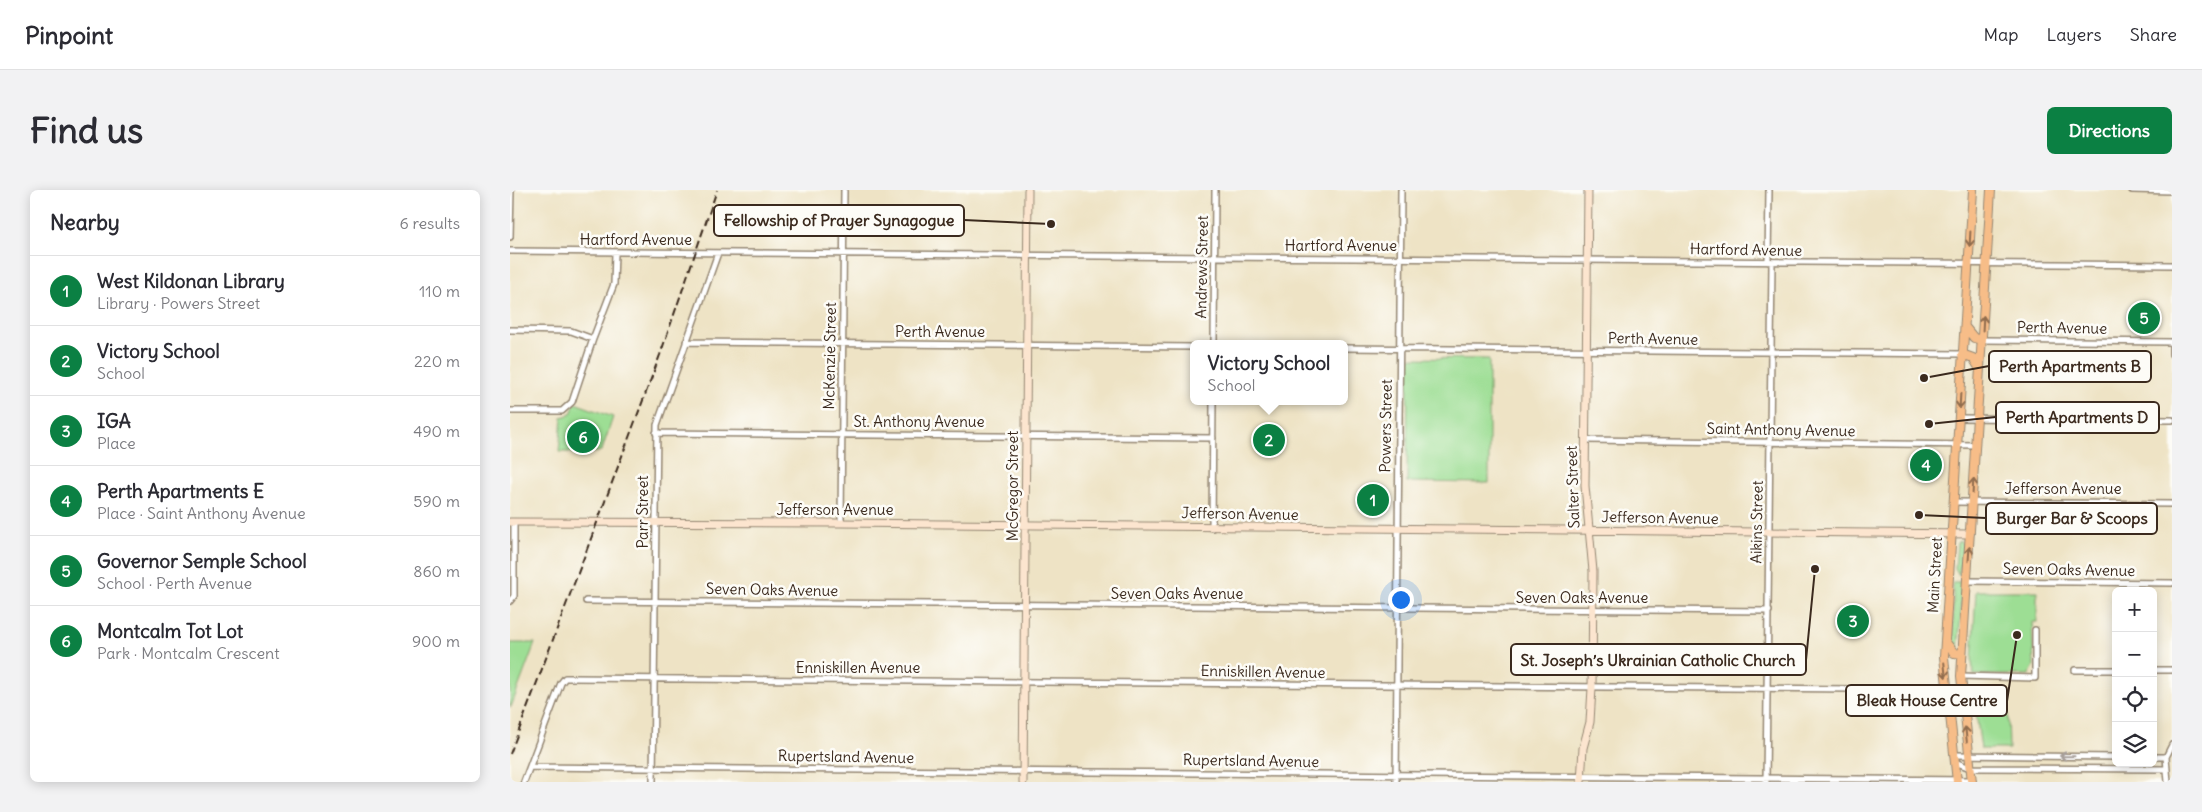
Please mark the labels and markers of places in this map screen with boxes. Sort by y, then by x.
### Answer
callout: Fellowship of Prayer Synagogue [714,205,964,236]
pin: 5 [2128,299,2160,337]
callout: Perth Apartments B [1989,351,2151,382]
callout: Perth Apartments D [1996,402,2159,433]
pin: 6 [567,418,599,456]
pin: 2 [1253,421,1285,459]
pin: 4 [1910,446,1942,484]
pin: 1 [1357,481,1389,519]
callout: Burger Bar & Scoops [1986,503,2157,534]
pin: 3 [1837,602,1869,640]
callout: St. Joseph’s Ukrainian Catholic Church [1511,644,1806,675]
callout: Bleak House Centre [1846,685,2007,716]

